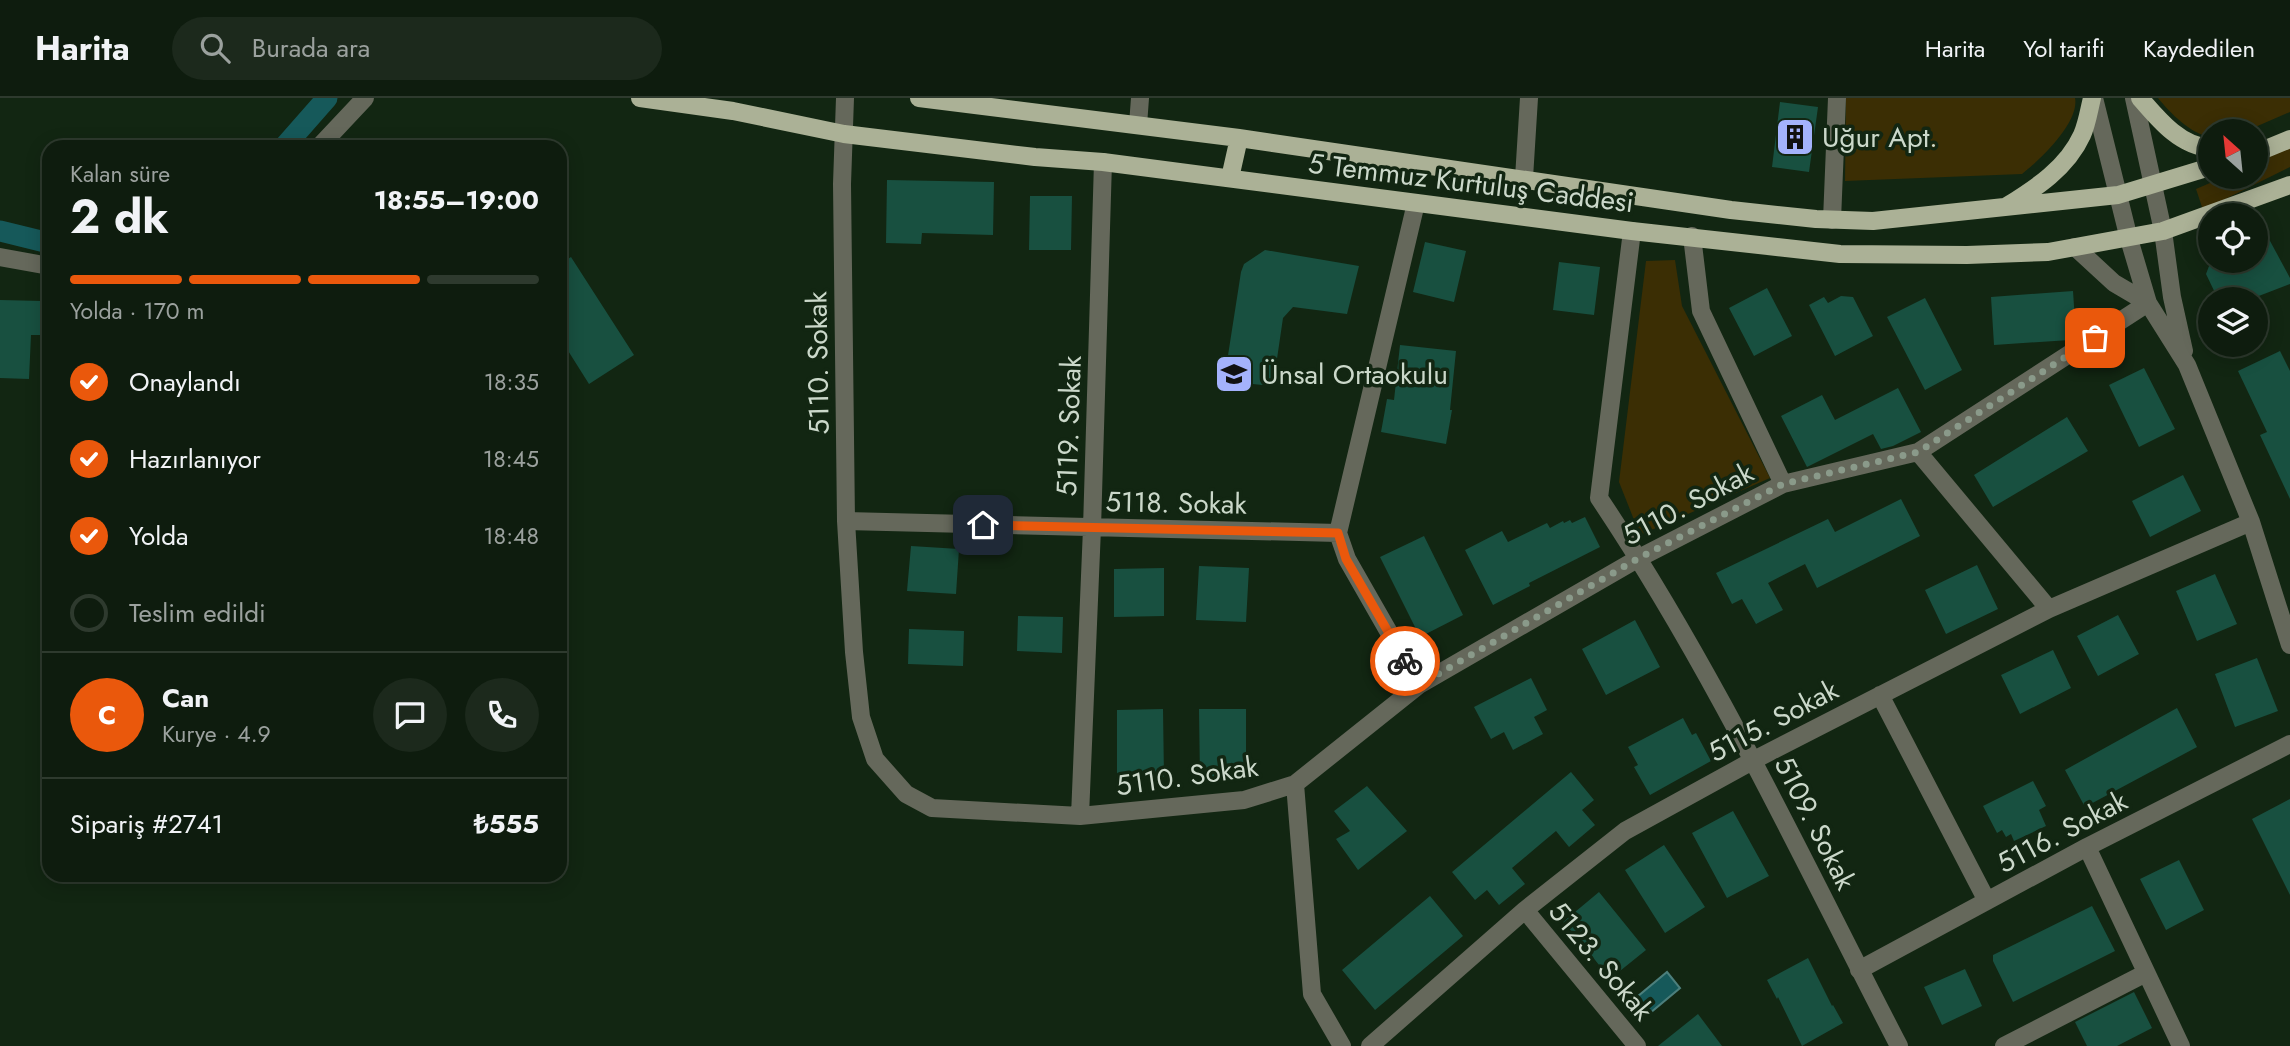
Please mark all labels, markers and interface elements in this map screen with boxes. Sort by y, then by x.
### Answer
search box [172,17,662,80]
text: Harita [35,25,130,72]
icon: search [196,29,234,67]
text: Burada ara [252,29,370,67]
text: Harita [1925,31,1985,66]
text: Yol tarifi [2023,31,2105,66]
text: Kaydedilen [2143,31,2255,66]
building icon: Uğur Apt. [1774,116,1816,158]
place label: Uğur Apt. [1822,117,1938,158]
north arrow [2198,119,2268,189]
map controls [2198,119,2268,357]
street label: 5 Temmuz Kurtuluş Caddesi [1306,143,1636,223]
text: Kalan süre [70,157,170,191]
text: 18:55–19:00 [374,181,539,219]
text: 2 dk [70,184,169,250]
button: locate [2198,203,2268,273]
button: layers [2198,287,2268,357]
street label: 5110. Sokak [796,290,840,435]
text: Yolda · 170 m [70,294,204,328]
pin [2065,308,2125,368]
icon: bag [2076,319,2114,357]
school or university icon: Ünsal Ortaokulu [1213,353,1255,395]
street label: 5119. Sokak [1046,354,1092,497]
place label: Ünsal Ortaokulu [1261,354,1448,395]
icon: check [70,363,108,401]
text: Onaylandı [129,363,241,401]
text: 18:35 [484,365,539,399]
icon: check [70,440,108,478]
text: Hazırlanıyor [129,440,261,478]
text: 18:45 [483,442,539,476]
street label: 5110. Sokak [1615,452,1761,556]
street label: 5118. Sokak [1105,481,1248,525]
pin [953,495,1013,555]
icon: home [964,506,1002,544]
icon: check [70,517,108,555]
text: Yolda [129,517,189,555]
text: 18:48 [483,519,539,553]
text: Teslim edildi [129,594,266,632]
courier [1370,626,1440,696]
icon: bike [1386,642,1424,680]
street label: 5115. Sokak [1701,669,1846,773]
button: chat [373,678,447,752]
button: phone [465,678,539,752]
text: Can [162,679,209,717]
text: C [98,696,116,734]
text: Kurye · 4.9 [162,717,271,751]
street label: 5110. Sokak [1113,746,1261,806]
street label: 5109. Sokak [1764,749,1866,897]
street label: 5116. Sokak [1989,780,2135,884]
text: Sipariş #2741 [70,805,223,843]
text: ₺555 [474,805,539,843]
street label: 5123. Sokak [1539,892,1664,1030]

